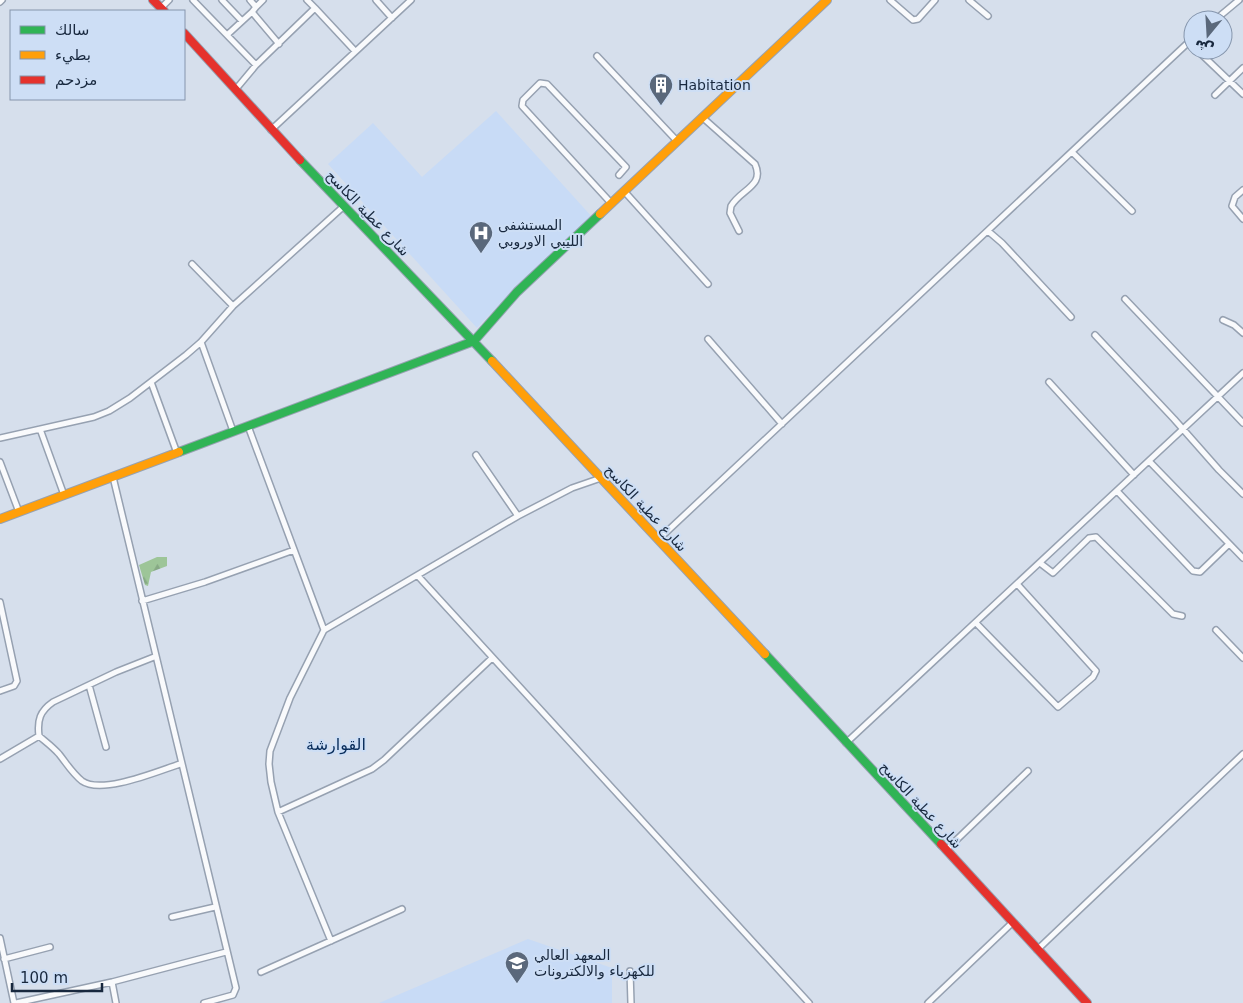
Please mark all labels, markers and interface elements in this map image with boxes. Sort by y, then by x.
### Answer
legend [10,10,185,100]
north arrow [1183,10,1233,60]
text: سالك [55,21,89,39]
text: ش [1192,37,1216,58]
text: بطيء [55,46,91,65]
text: مزدحم [55,71,97,89]
building icon: Habitation [648,72,674,106]
place label: Habitation [678,77,751,93]
street label: شارع عطية الكاسح [322,167,413,260]
place label: المستشفی الليبي الاوروبي [498,217,583,250]
hospital icon: المستشفی الليبي الاوروبي [468,220,494,254]
street label: شارع عطية الكاسح [601,461,690,555]
district label: القوارشة [306,735,366,755]
street label: شارع عطية الكاسح [876,758,965,852]
place label: المعهد العالي للكهرباء والالكترونات [534,947,655,980]
school or university icon: المعهد العالي للكهرباء والالكترونات [504,950,530,984]
scale bar [12,960,102,992]
text: 100 m [20,969,68,987]

